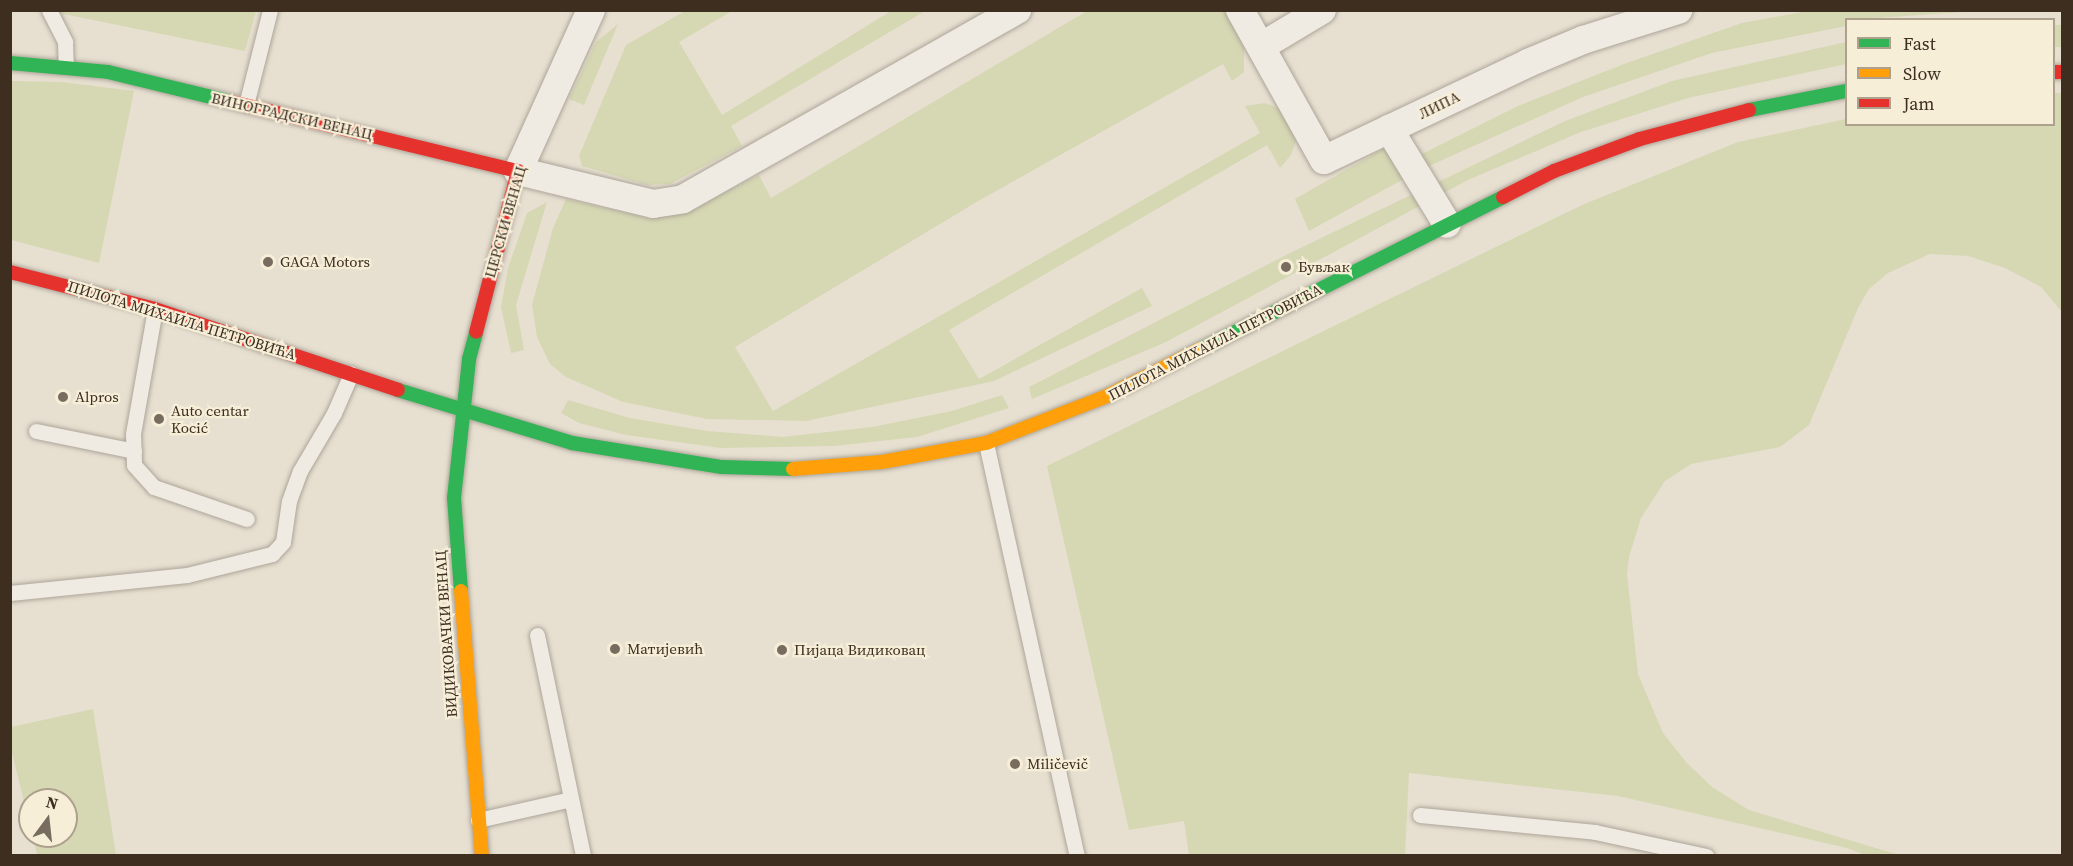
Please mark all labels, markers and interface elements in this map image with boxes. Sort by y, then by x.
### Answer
legend [1845,18,2055,126]
text: Fast [1903,31,1936,56]
text: Slow [1903,61,1941,86]
street label: ЛИПА [1415,87,1463,123]
street label: ВИНОГРАДСКИ ВЕНАЦ [210,89,374,143]
text: Jam [1903,91,1935,116]
street label: ЦЕРСКИ ВЕНАЦ [480,164,530,280]
place label: GAGA Motors [280,253,370,271]
marker: GAGA Motors [261,255,275,269]
place label: Бувљак [1298,258,1350,276]
marker: Бувљак [1279,260,1293,274]
street label: ПИЛОТА МИХАИЛА ПЕТРОВИЋА [66,277,298,363]
street label: ПИЛОТА МИХАИЛА ПЕТРОВИЋА [1105,280,1325,404]
place label: Alpros [75,388,119,406]
marker: Alpros [56,390,70,404]
place label: Auto centar Kocić [171,401,249,436]
marker: Auto centar Kocić [152,412,166,426]
street label: ВИДИКОВАЧКИ ВЕНАЦ [431,550,461,718]
place label: Матијевић [627,640,703,658]
place label: Пијаца Видиковац [794,641,925,659]
marker: Матијевић [608,642,622,656]
marker: Пијаца Видиковац [775,643,789,657]
place label: Miličevič [1027,755,1088,773]
marker: Miličevič [1008,757,1022,771]
north arrow [18,788,78,848]
text: N [44,790,61,815]

